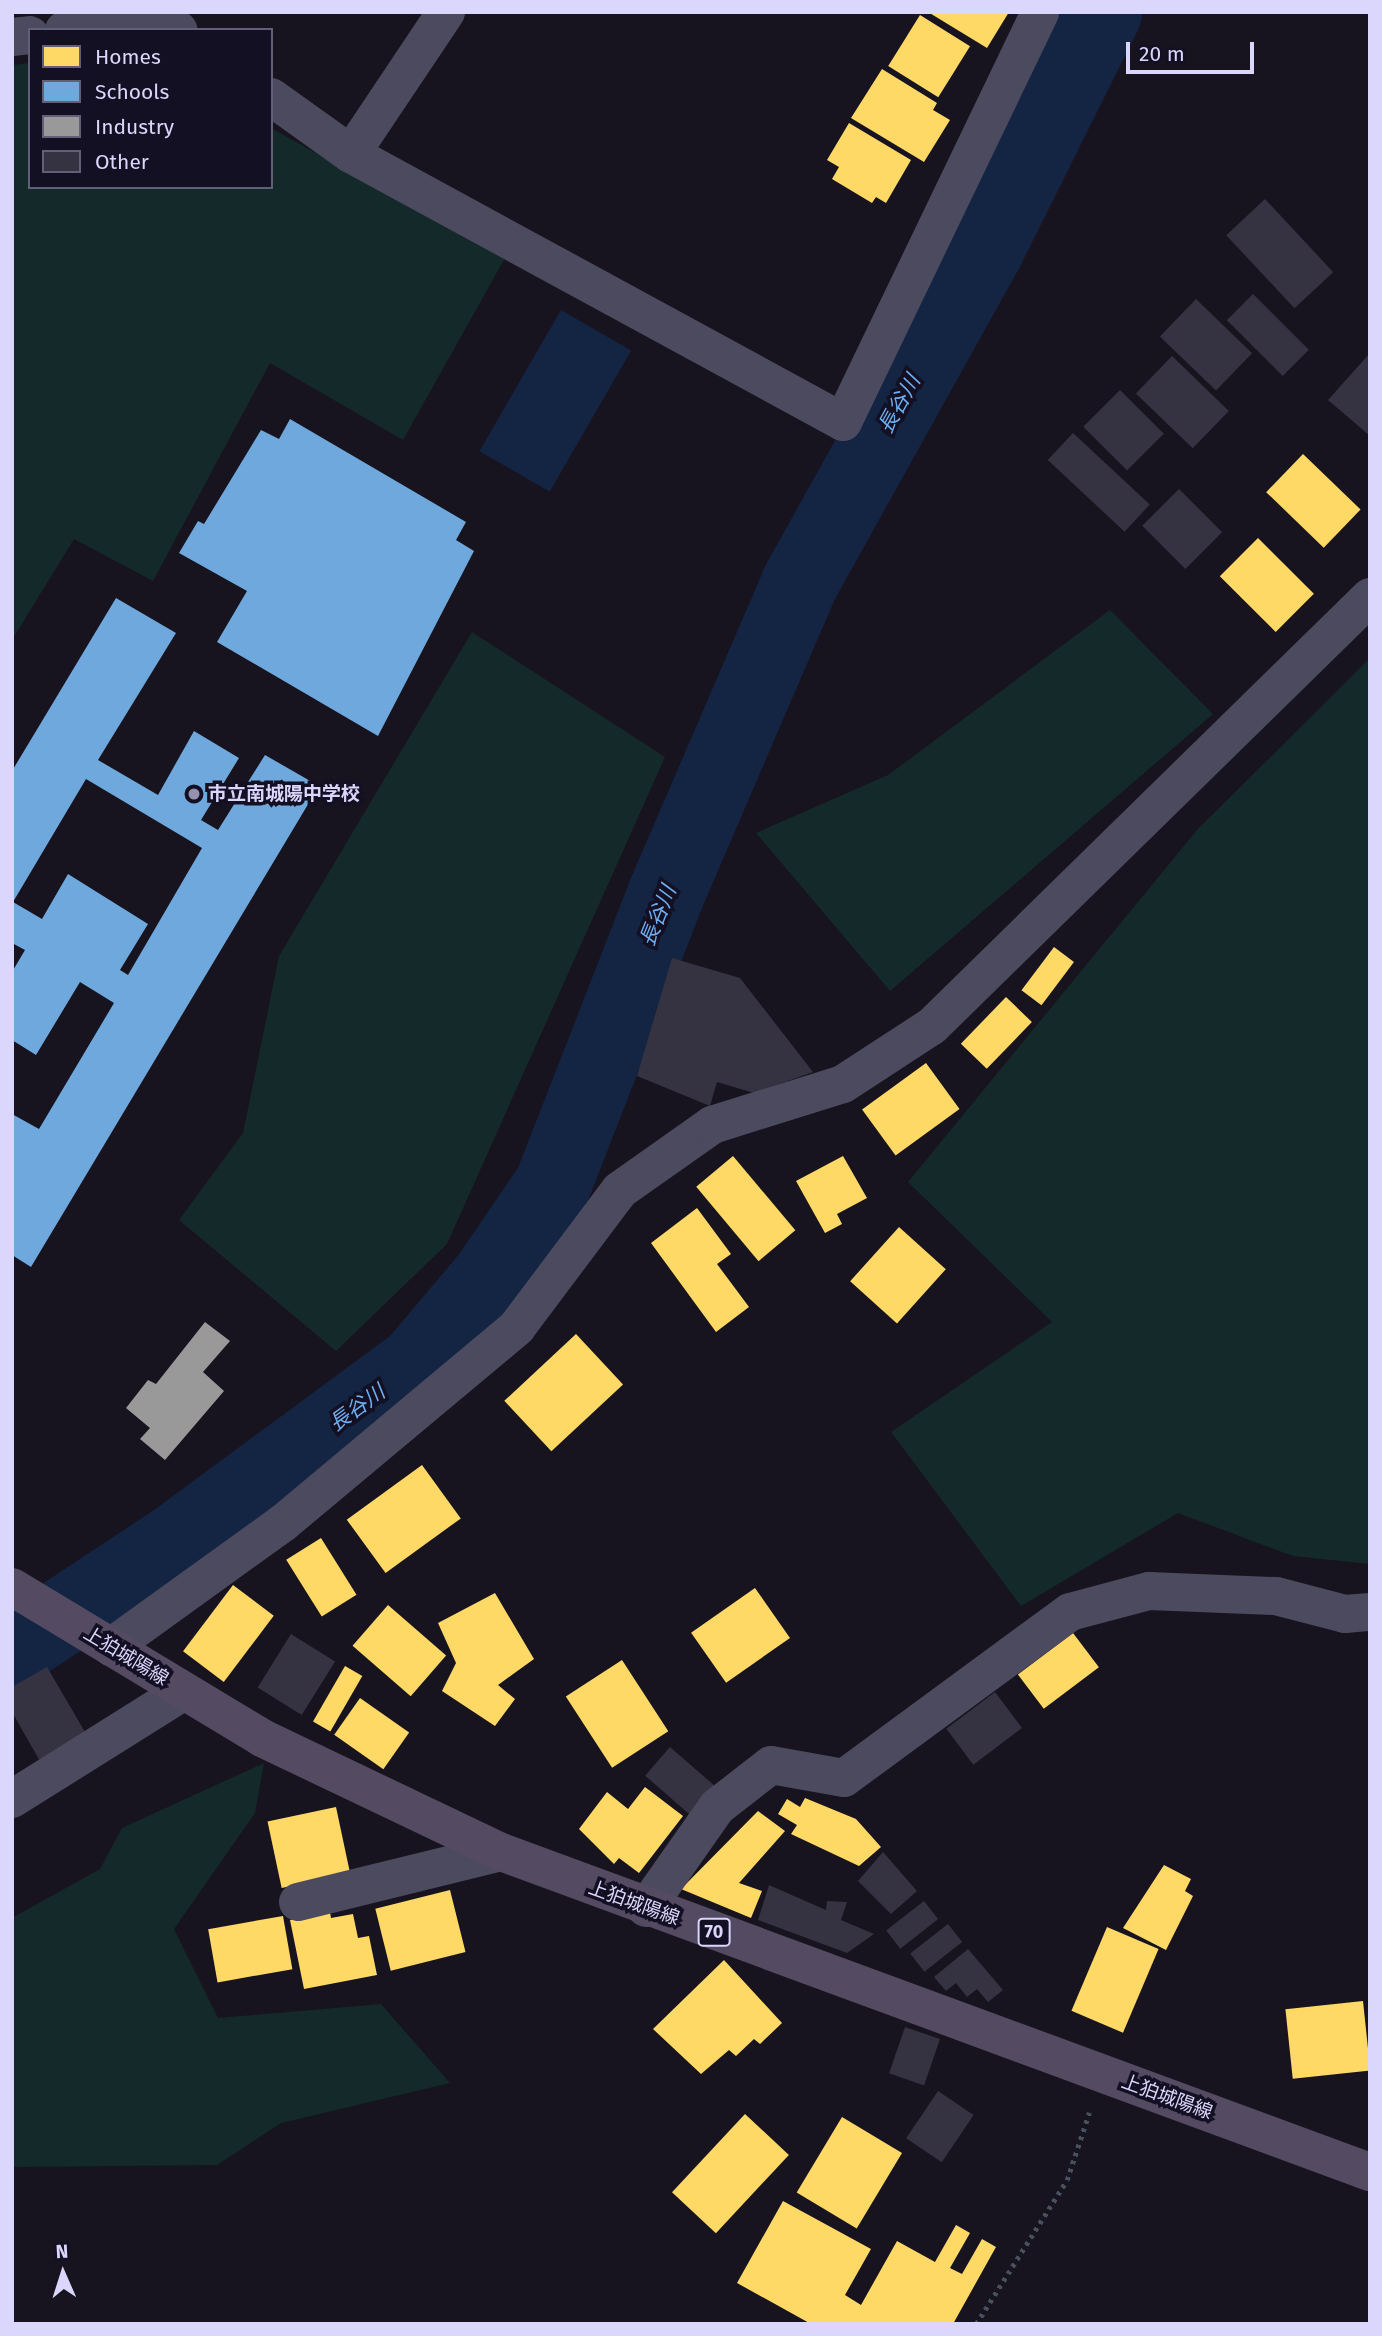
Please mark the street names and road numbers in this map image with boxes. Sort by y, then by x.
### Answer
street label: 上狛城陽線 [79,1622,173,1690]
street label: 上狛城陽線 [585,1876,683,1930]
road number: 70 [696,1918,732,1946]
street label: 上狛城陽線 [1118,2070,1216,2124]

